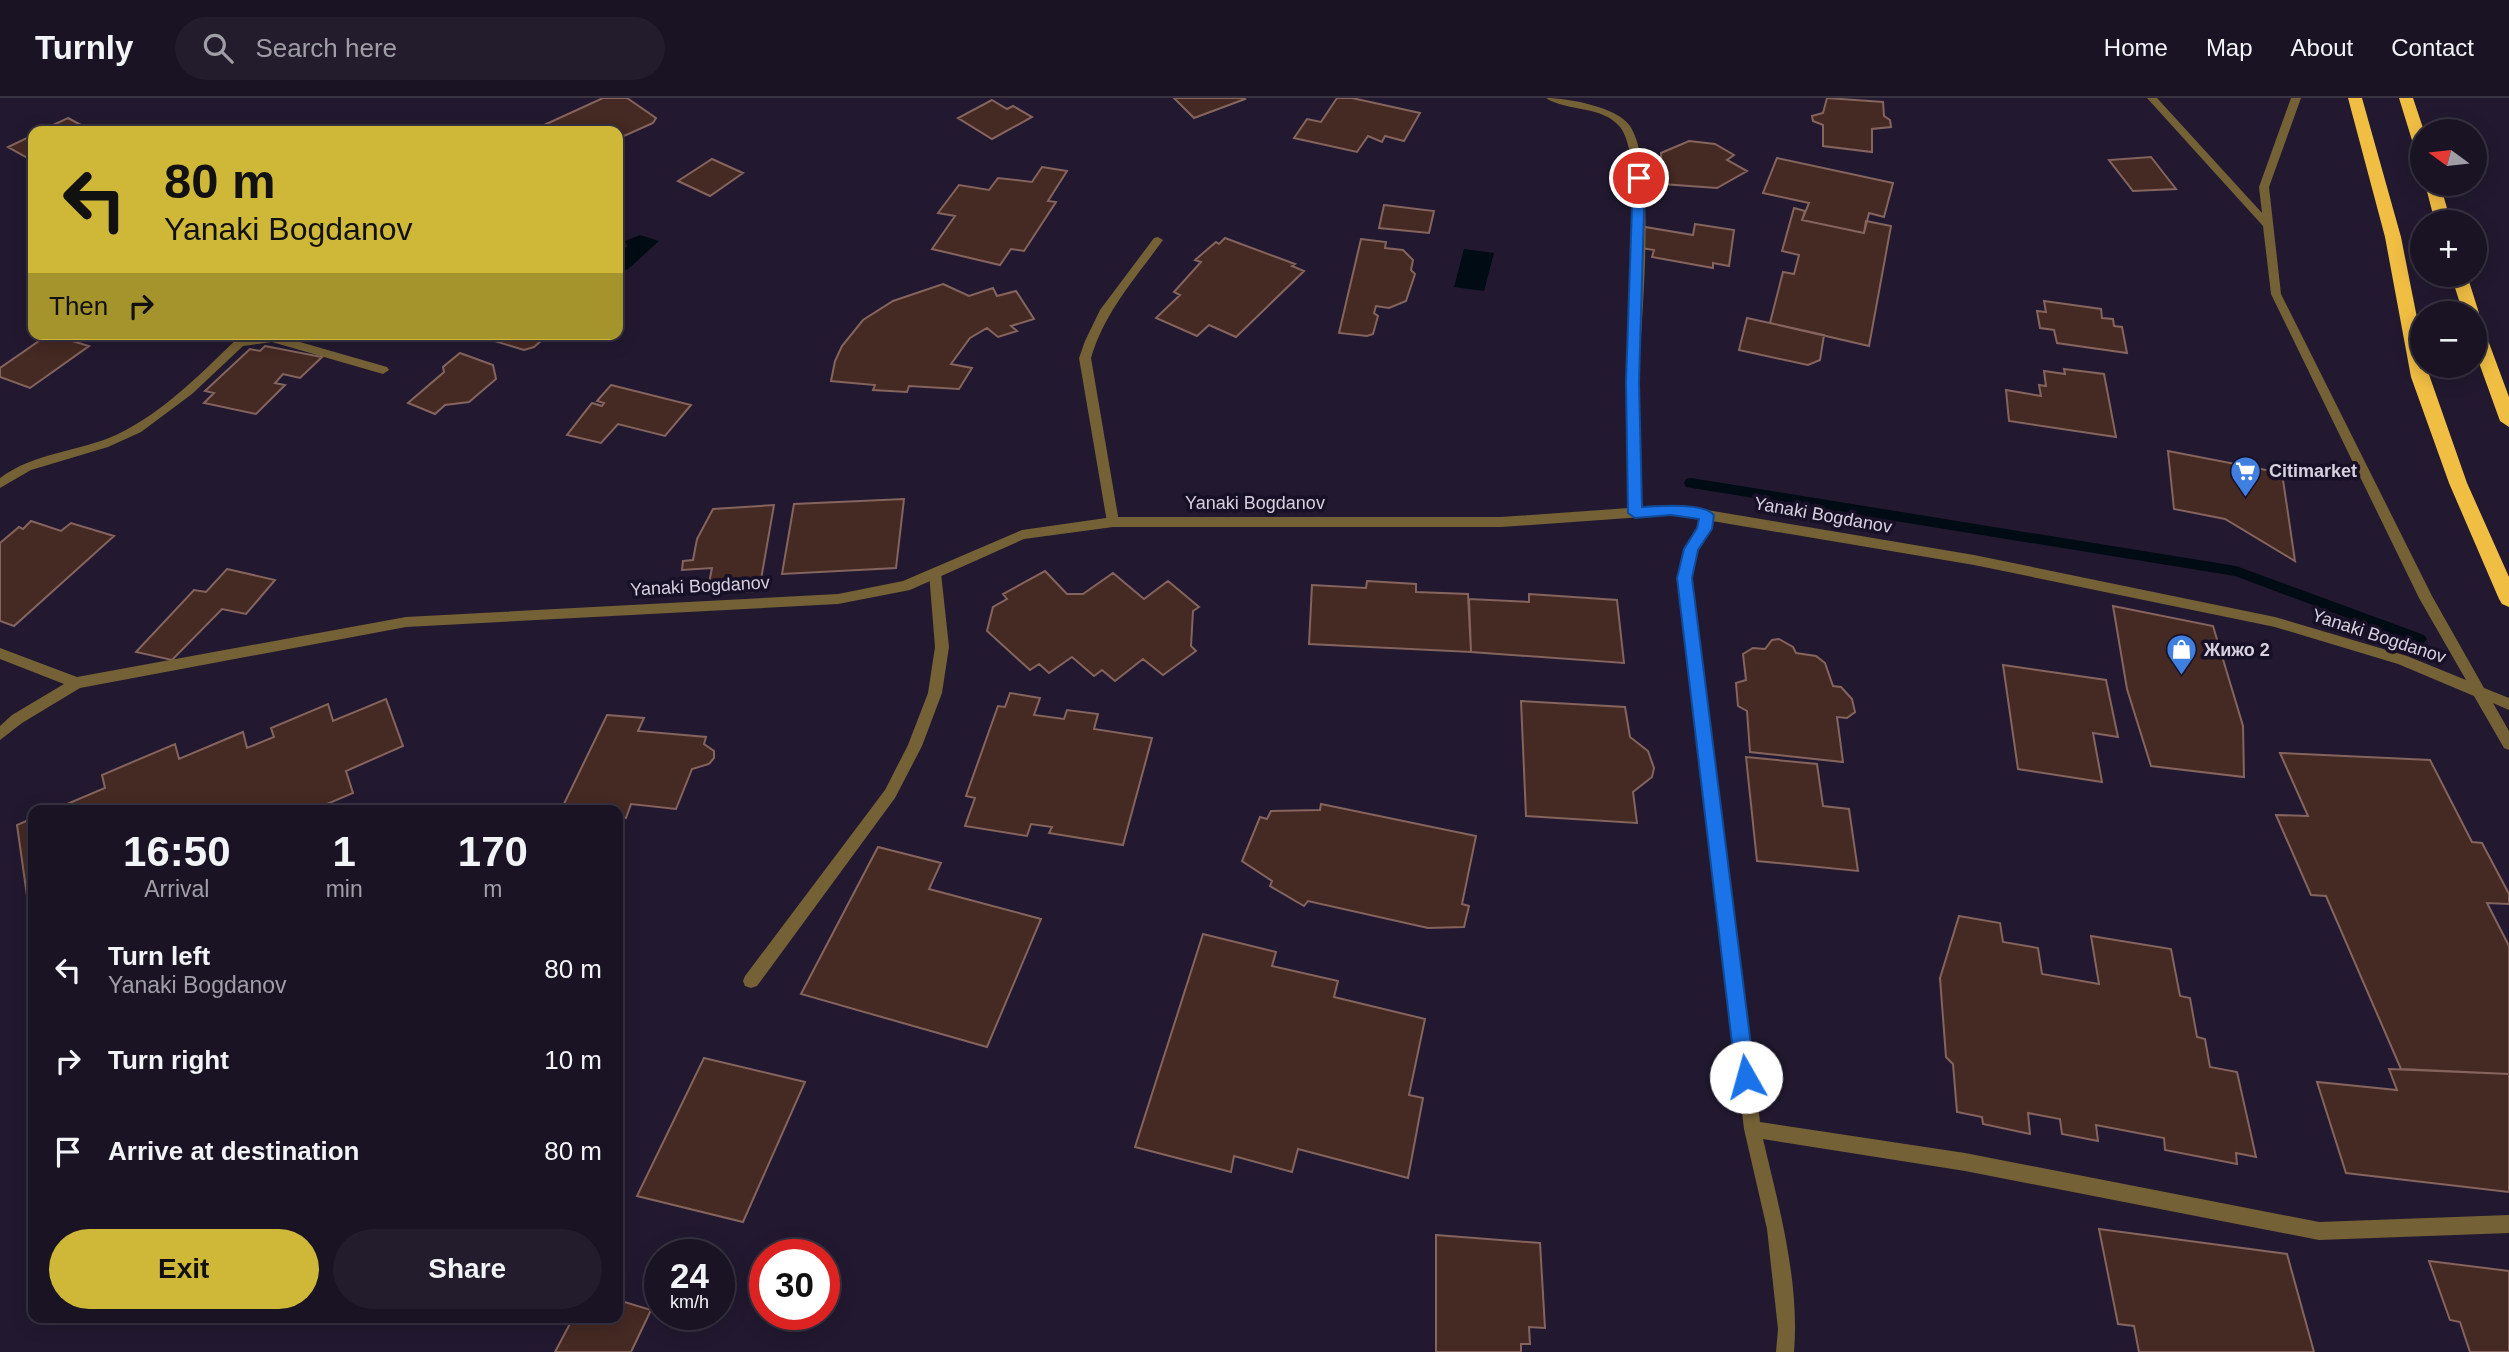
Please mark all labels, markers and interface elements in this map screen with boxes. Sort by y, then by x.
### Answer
search box [175,17,665,80]
text: Turnly [35,29,133,66]
icon: search [199,29,237,67]
text: Search here [255,33,397,63]
text: Home [2104,34,2168,61]
text: Map [2206,34,2253,61]
text: About [2291,34,2353,61]
text: Contact [2391,34,2474,61]
north arrow [2410,119,2487,196]
map controls [2410,119,2487,378]
pin [1609,148,1669,208]
icon: left [49,154,140,245]
text: 80 m [164,154,276,208]
icon: arrive [1620,159,1658,197]
button: + [2410,210,2487,287]
text: Yanaki Bogdanov [164,211,412,247]
icon: right [122,287,160,325]
text: Then [49,291,108,321]
button: − [2410,301,2487,378]
supermarket icon: Citimarket [2229,454,2263,498]
place label: Citimarket [2269,461,2357,481]
street label: Yanaki Bogdanov [1185,493,1325,513]
street label: Yanaki Bogdanov [1752,493,1894,537]
street label: Yanaki Bogdanov [630,572,770,600]
street label: Yanaki Bogdanov [2309,605,2449,667]
shop icon: Жижо 2 [2164,633,2198,677]
place label: Жижо 2 [2203,640,2270,660]
text: 16:50 [123,828,231,875]
text: 1 [332,828,356,875]
text: 170 [458,828,528,875]
text: Arrival [144,876,209,902]
text: min [326,876,363,902]
text: m [483,876,502,902]
text: Turn left [108,941,210,971]
icon: left [49,951,87,989]
text: 80 m [544,954,602,984]
text: Yanaki Bogdanov [108,972,287,998]
position arrow [1709,1040,1783,1114]
icon: right [49,1042,87,1080]
text: Turn right [108,1045,229,1075]
text: 10 m [544,1045,602,1075]
icon: arrive [49,1133,87,1171]
text: Arrive at destination [108,1136,359,1166]
text: 80 m [544,1136,602,1166]
button: Exit [49,1229,319,1309]
button: Share [333,1229,602,1309]
speed limit sign: 30 [749,1239,840,1330]
text: 24 [670,1256,709,1295]
text: km/h [670,1292,709,1312]

